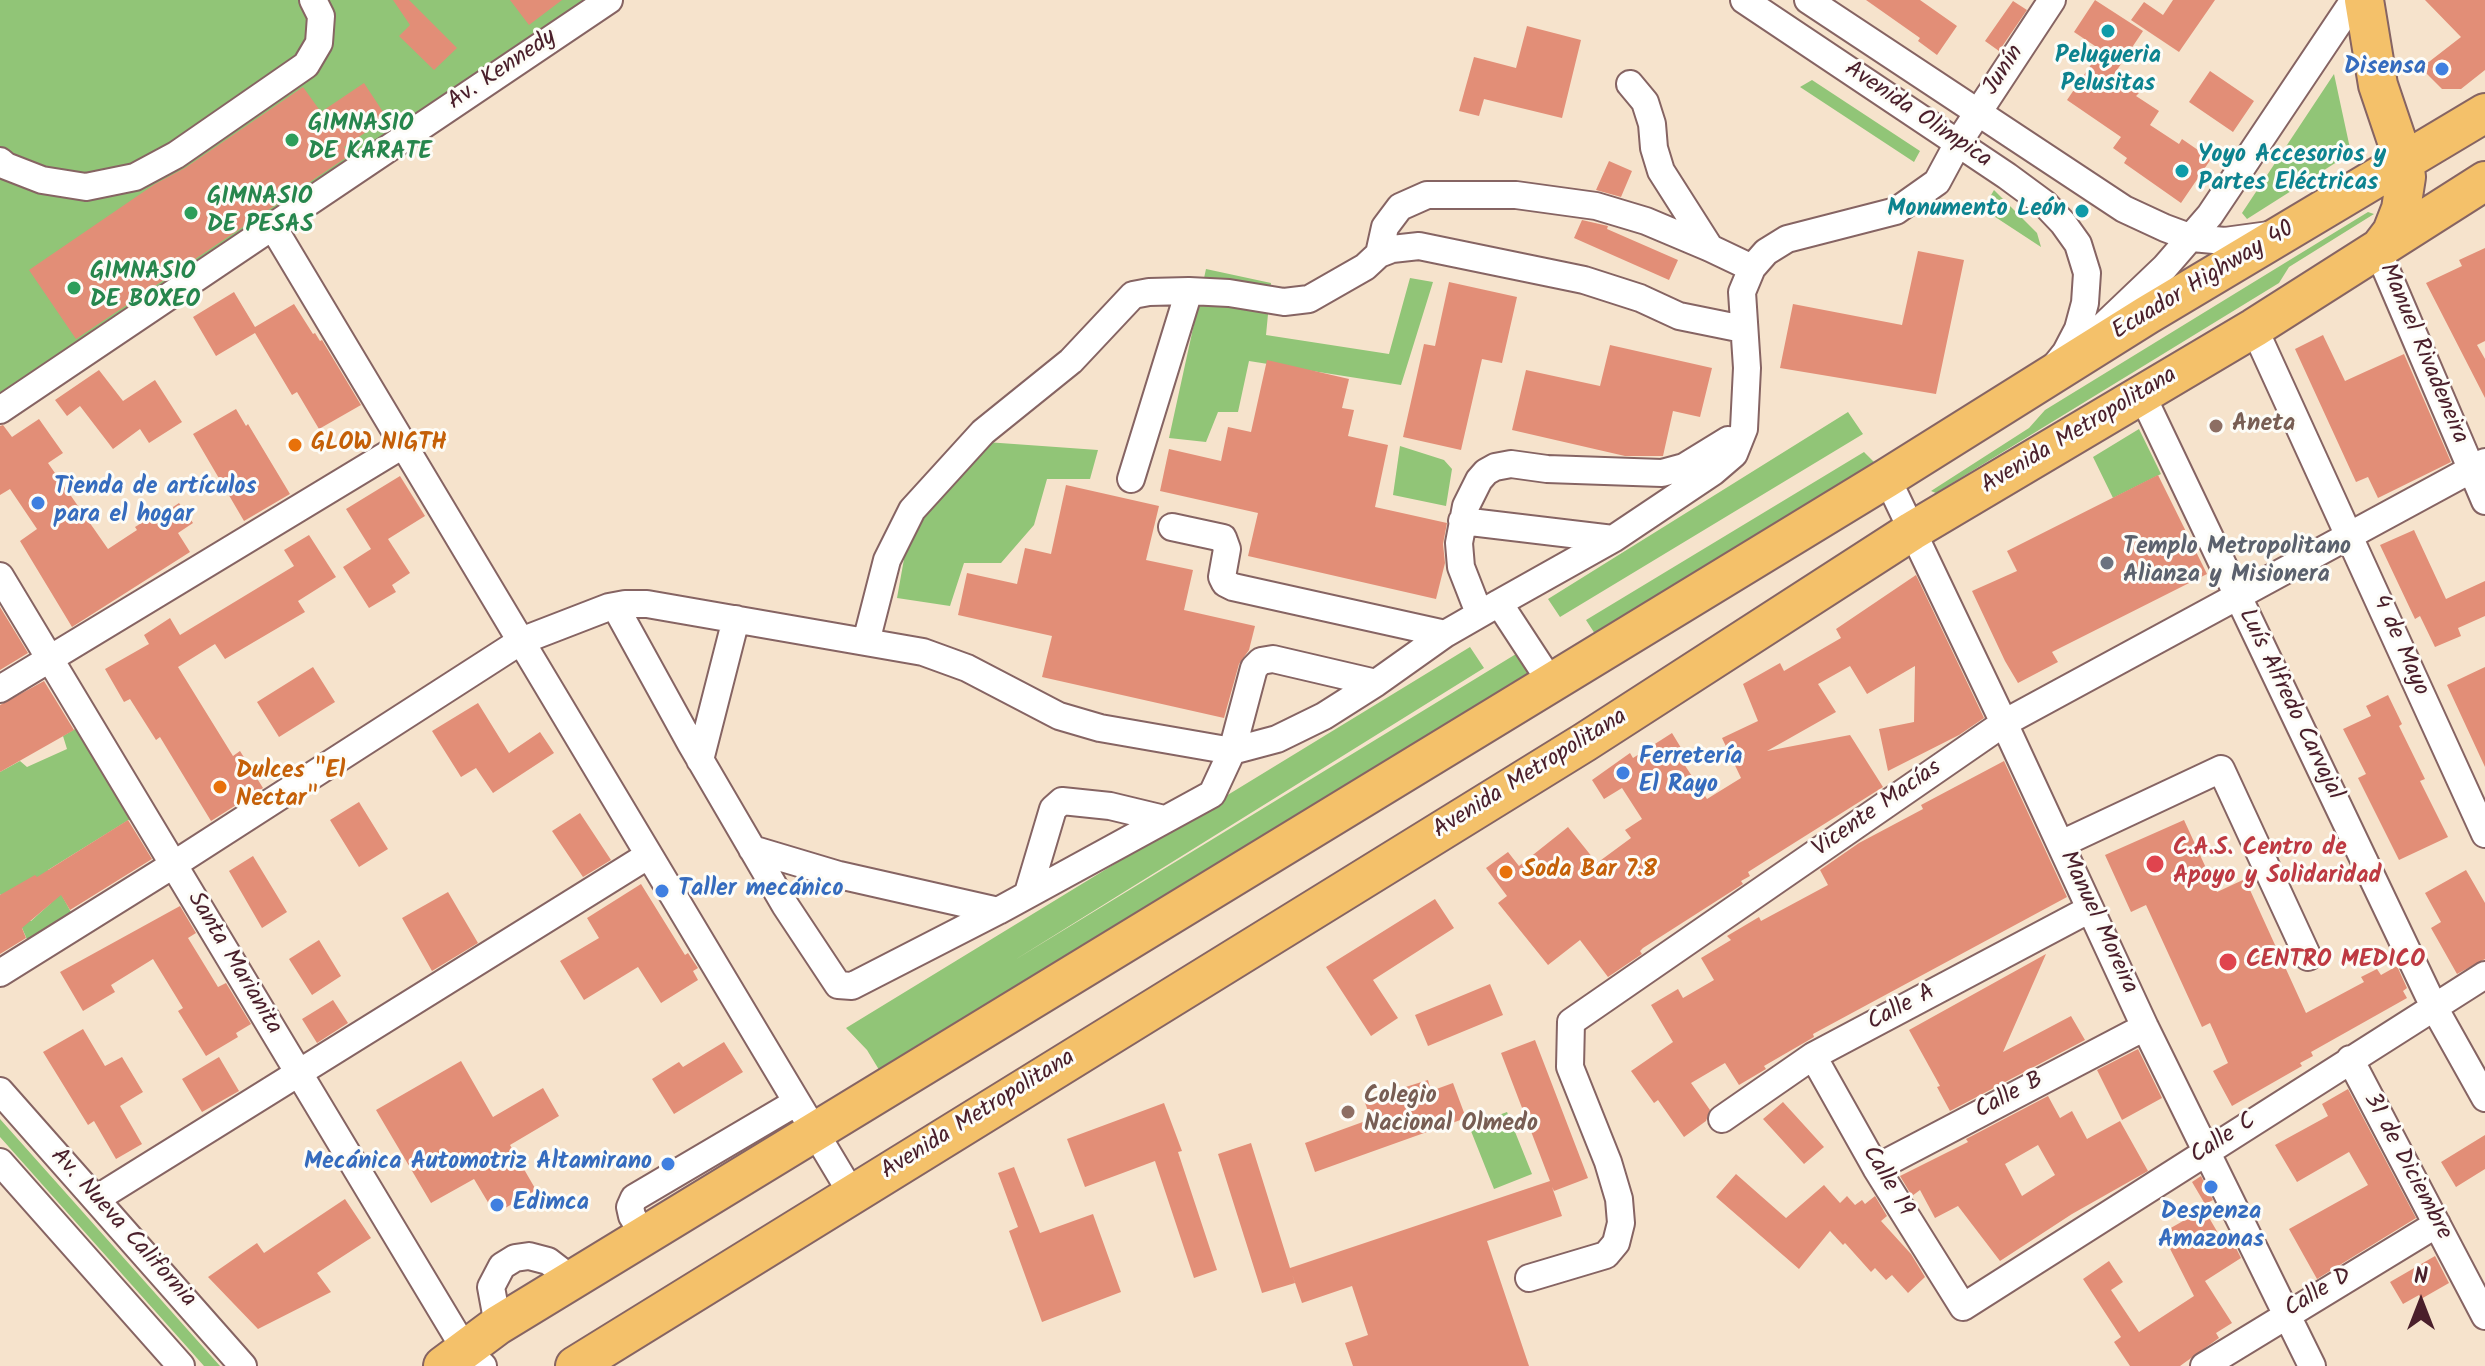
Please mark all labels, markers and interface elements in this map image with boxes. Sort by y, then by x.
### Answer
marker: Peluqueria Pelusitas [2099,22,2117,40]
street label: Av. Kennedy [443,24,563,118]
street label: Junín [1978,40,2032,102]
place label: Peluqueria Pelusitas [2055,44,2161,100]
place label: Disensa [2344,55,2426,83]
street label: Avenida Olimpica [1838,56,1996,176]
marker: Disensa [2433,60,2451,78]
place label: GIMNASIO DE KARATE [308,112,432,168]
marker: GIMNASIO DE KARATE [283,131,301,149]
place label: Yoyo Accesorios y Partes Eléctricas [2198,143,2386,199]
marker: Yoyo Accesorios y Partes Eléctricas [2173,162,2191,180]
place label: GIMNASIO DE PESAS [207,185,313,241]
place label: Monumento León [1887,197,2066,225]
marker: Monumento León [2073,202,2091,220]
marker: GIMNASIO DE PESAS [182,204,200,222]
street label: Ecuador Highway 40 [2108,216,2300,348]
street label: Manuel Rivadeneira [2371,259,2473,449]
place label: GIMNASIO DE BOXEO [90,260,200,316]
marker: GIMNASIO DE BOXEO [65,279,83,297]
street label: Avenida Metropolitana [1977,362,2183,502]
place label: Aneta [2232,412,2295,440]
marker: Aneta [2207,417,2225,435]
place label: GLOW NIGTH [311,431,447,459]
marker: GLOW NIGTH [286,436,304,454]
place label: Tienda de artículos para el hogar [54,475,257,531]
marker: Tienda de artículos para el hogar [29,494,47,512]
place label: Templo Metropolitano Alianza y Misionera [2123,535,2351,591]
marker: Templo Metropolitano Alianza y Misionera [2098,554,2116,572]
street label: 4 de Mayo [2364,591,2434,701]
street label: Luís Alfredo Carvajal [2230,605,2348,805]
street label: Avenida Metropolitana [1429,704,1633,846]
place label: Ferretería El Rayo [1639,745,1743,801]
street label: Vicente Macías [1808,755,1948,865]
place label: Dulces "El Nectar" [236,759,345,815]
marker: Ferretería El Rayo [1614,764,1632,782]
marker: Dulces "El Nectar" [211,778,229,796]
place label: C.A.S. Centro de Apoyo y Solidaridad [2173,836,2381,892]
street label: Manuel Moreira [2051,847,2143,999]
marker: C.A.S. Centro de Apoyo y Solidaridad [2144,853,2166,875]
place label: Soda Bar 7.8 [1522,858,1657,886]
marker: Soda Bar 7.8 [1497,863,1515,881]
place label: Taller mecánico [678,877,843,905]
marker: Taller mecánico [653,882,671,900]
street label: Santa Marianita [179,888,287,1040]
place label: CENTRO MEDICO [2246,948,2425,976]
marker: CENTRO MEDICO [2217,951,2239,973]
street label: Calle A [1863,979,1941,1039]
street label: Avenida Metropolitana [877,1045,1081,1187]
street label: Calle B [1971,1067,2049,1127]
place label: Colegio Nacional Olmedo [1364,1084,1538,1140]
street label: 31 de Diciembre [2355,1089,2457,1245]
marker: Colegio Nacional Olmedo [1339,1103,1357,1121]
street label: Calle C [2186,1108,2262,1172]
street label: Calle 19 [1854,1142,1918,1222]
street label: Av. Nueva California [43,1143,201,1315]
place label: Mecánica Automotriz Altamirano [304,1150,652,1178]
marker: Mecánica Automotriz Altamirano [659,1155,677,1173]
marker: Despenza Amazonas [2202,1178,2220,1196]
place label: Edimca [513,1191,589,1219]
marker: Edimca [488,1196,506,1214]
place label: Despenza Amazonas [2158,1200,2264,1256]
text: N [2414,1260,2428,1295]
north arrow [2381,1262,2461,1342]
street label: Calle D [2280,1263,2358,1325]

